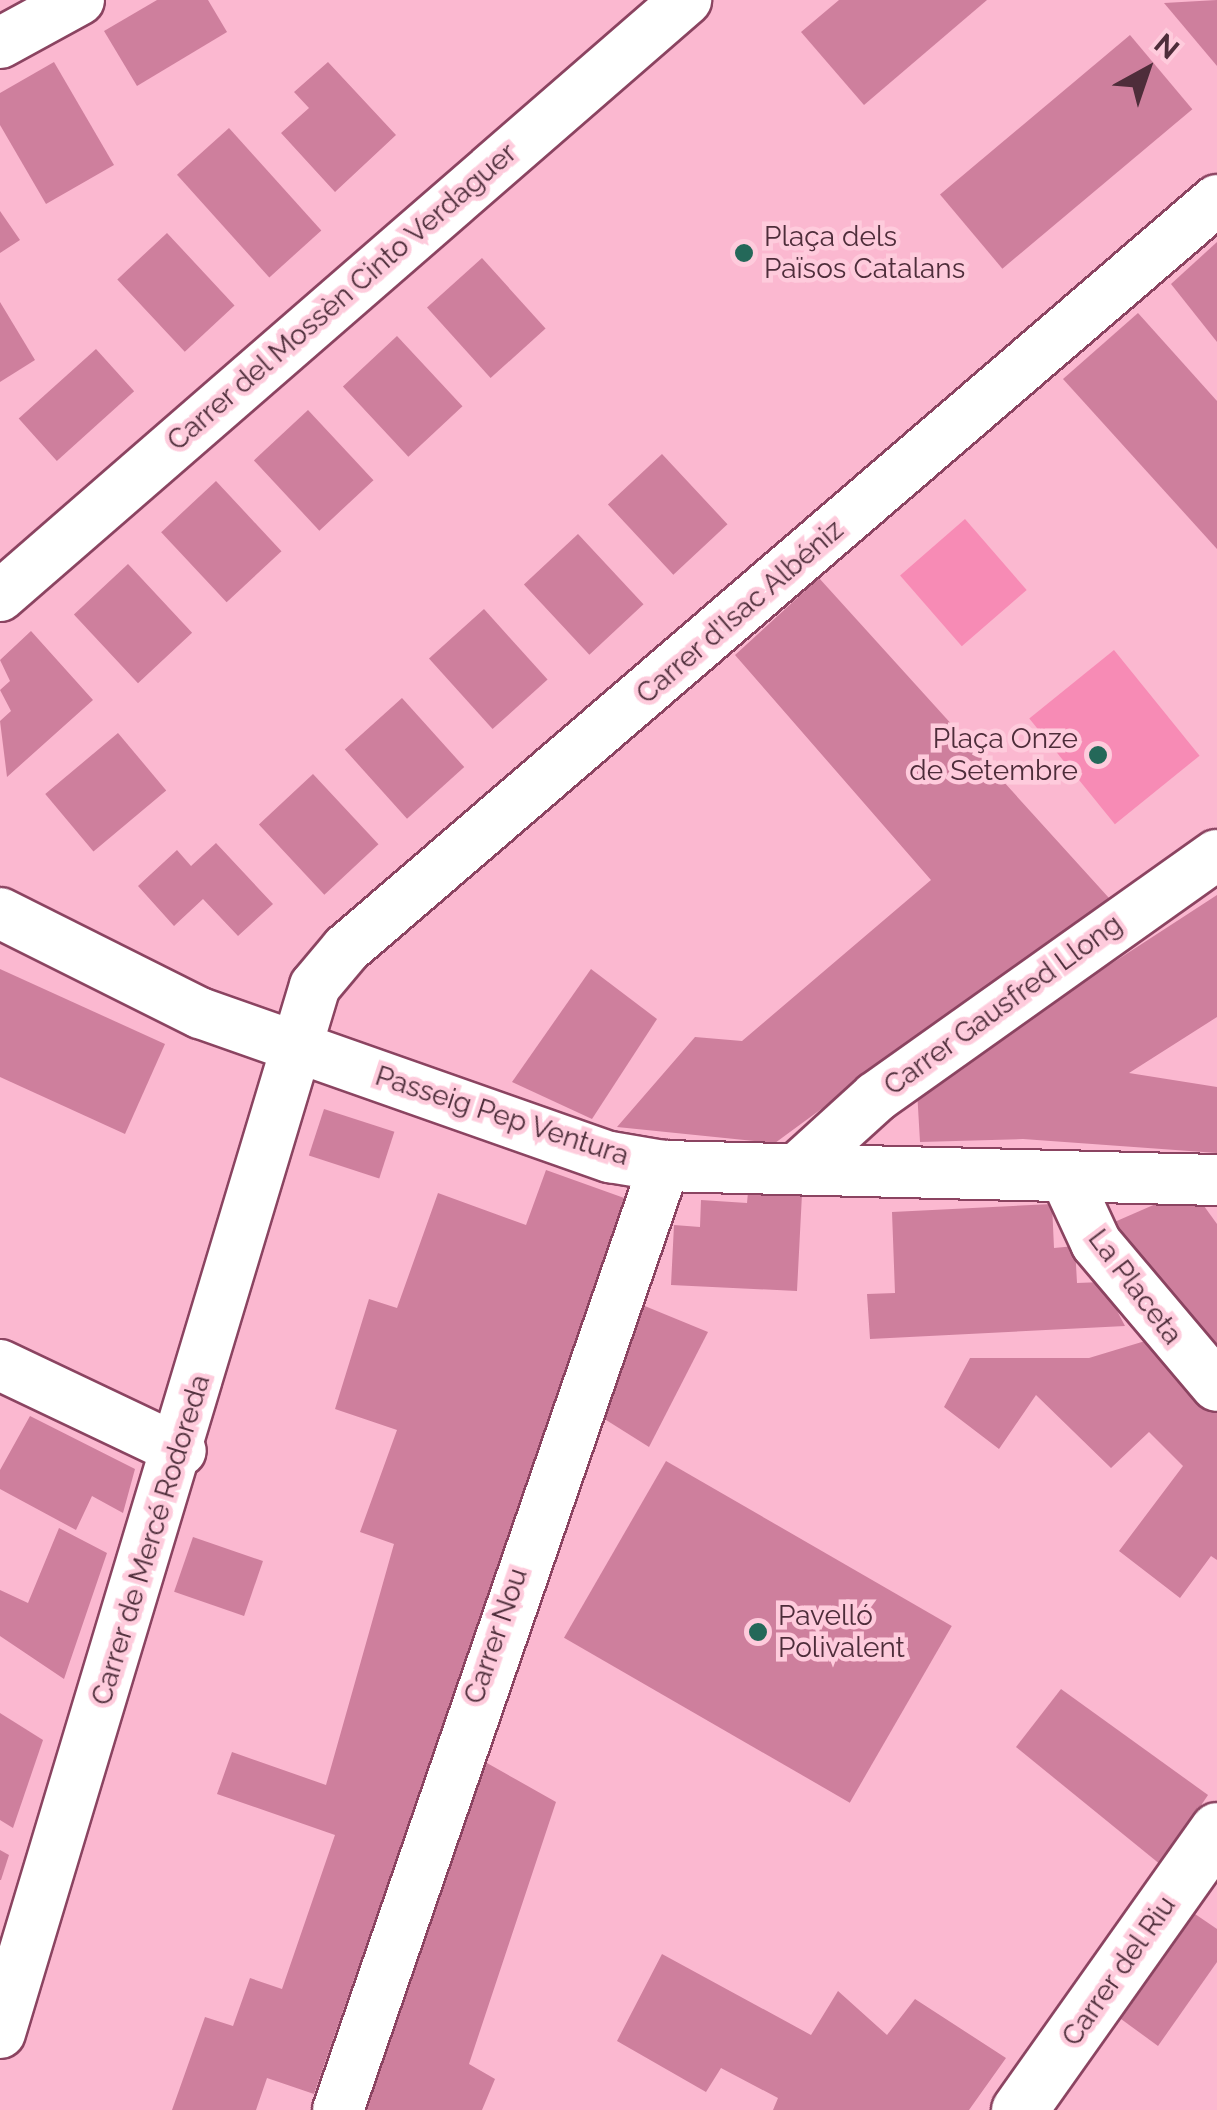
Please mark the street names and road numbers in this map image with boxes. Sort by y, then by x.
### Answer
street label: Carrer del Mossèn Cinto Verdaguer [160,135,524,459]
street label: Carrer d'Isac Albéniz [629,513,851,711]
street label: Carrer Gausfred Llong [877,907,1129,1103]
street label: Passeig Pep Ventura [371,1059,633,1173]
street label: La Placeta [1081,1223,1189,1351]
street label: Carrer de Mercé Rodoreda [85,1371,217,1709]
street label: Carrer Nou [457,1564,535,1708]
street label: Carrer del Riu [1055,1889,1183,2053]

